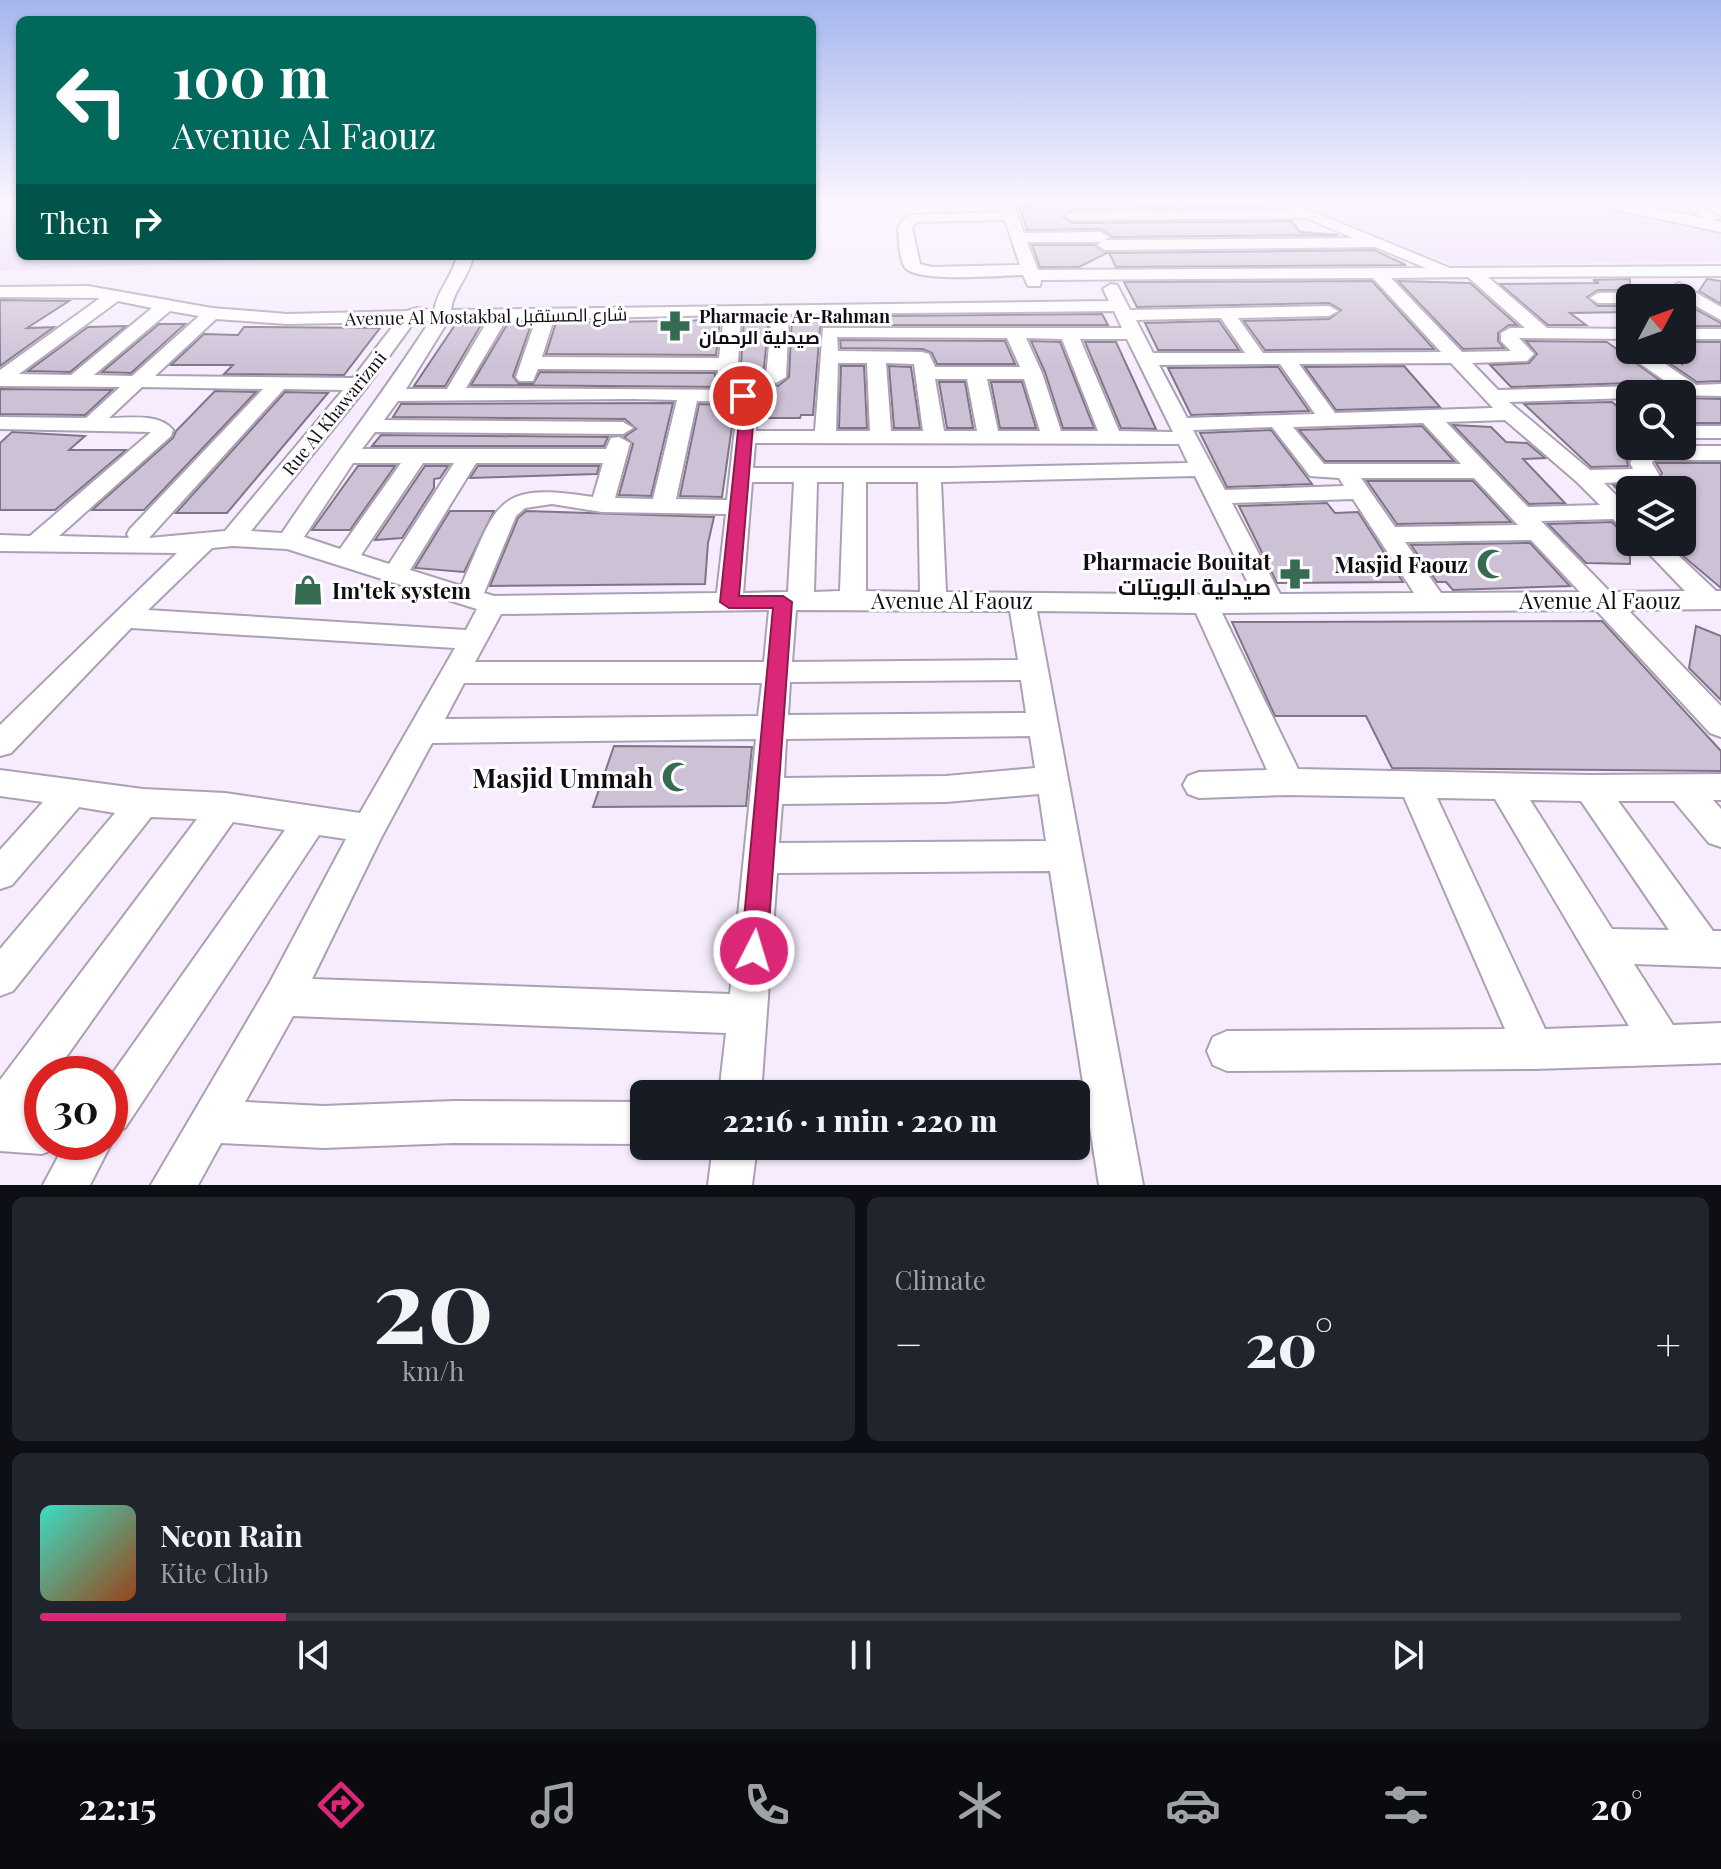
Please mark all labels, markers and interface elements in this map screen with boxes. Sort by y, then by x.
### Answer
text: 100 m [172,38,329,113]
icon: left [40,48,144,152]
text: Avenue Al Faouz [172,110,436,158]
icon: right [125,200,169,244]
text: Then [40,202,109,242]
north arrow [1616,284,1696,364]
map controls [1616,284,1696,556]
street label: Avenue Al Mostakbal شارع المستقبل [344,302,627,331]
place label: Pharmacie Ar-Rahman صيدلية الرحمان [699,304,890,349]
pharmacy icon: Pharmacie Ar-Rahman صيدلية الرحمان [658,309,692,343]
street label: Rue Al Khawarizmi [276,346,392,480]
pin [709,362,777,430]
icon: arrive [721,374,765,418]
button: search [1616,380,1696,460]
button: layers [1616,476,1696,556]
place label: Pharmacie Bouitat صيدلية البويتات [1082,546,1271,601]
mosque icon: Masjid Faouz [1475,547,1509,581]
place label: Masjid Faouz [1334,549,1468,579]
pharmacy icon: Pharmacie Bouitat صيدلية البويتات [1278,557,1312,591]
shop icon: Im'tek system [291,573,325,607]
place label: Im'tek system [332,575,471,605]
street label: Avenue Al Faouz [870,585,1033,615]
street label: Avenue Al Faouz [1518,585,1681,615]
place label: Masjid Ummah [472,760,653,795]
mosque icon: Masjid Ummah [660,760,694,794]
position arrow [712,909,796,993]
speed limit sign: 30 [24,1056,128,1160]
text: 22:16 · 1 min · 220 m [723,1100,997,1140]
text: 20 [373,1231,494,1370]
text: Climate [895,1262,986,1297]
text: 20° [1245,1302,1333,1382]
text: − [895,1313,923,1372]
text: + [1655,1313,1681,1372]
text: km/h [402,1353,464,1388]
text: Neon Rain [160,1515,303,1555]
text: Kite Club [160,1555,269,1590]
icon: previous [292,1633,336,1677]
icon: pause [839,1633,883,1677]
icon: next [1386,1633,1430,1677]
icon: directions [313,1777,369,1833]
icon: music [526,1777,582,1833]
icon: phone [739,1777,795,1833]
icon: climate [952,1777,1008,1833]
icon: car [1165,1777,1221,1833]
icon: filters [1378,1777,1434,1833]
text: 22:15 [78,1781,156,1829]
text: 20° [1591,1781,1643,1829]

